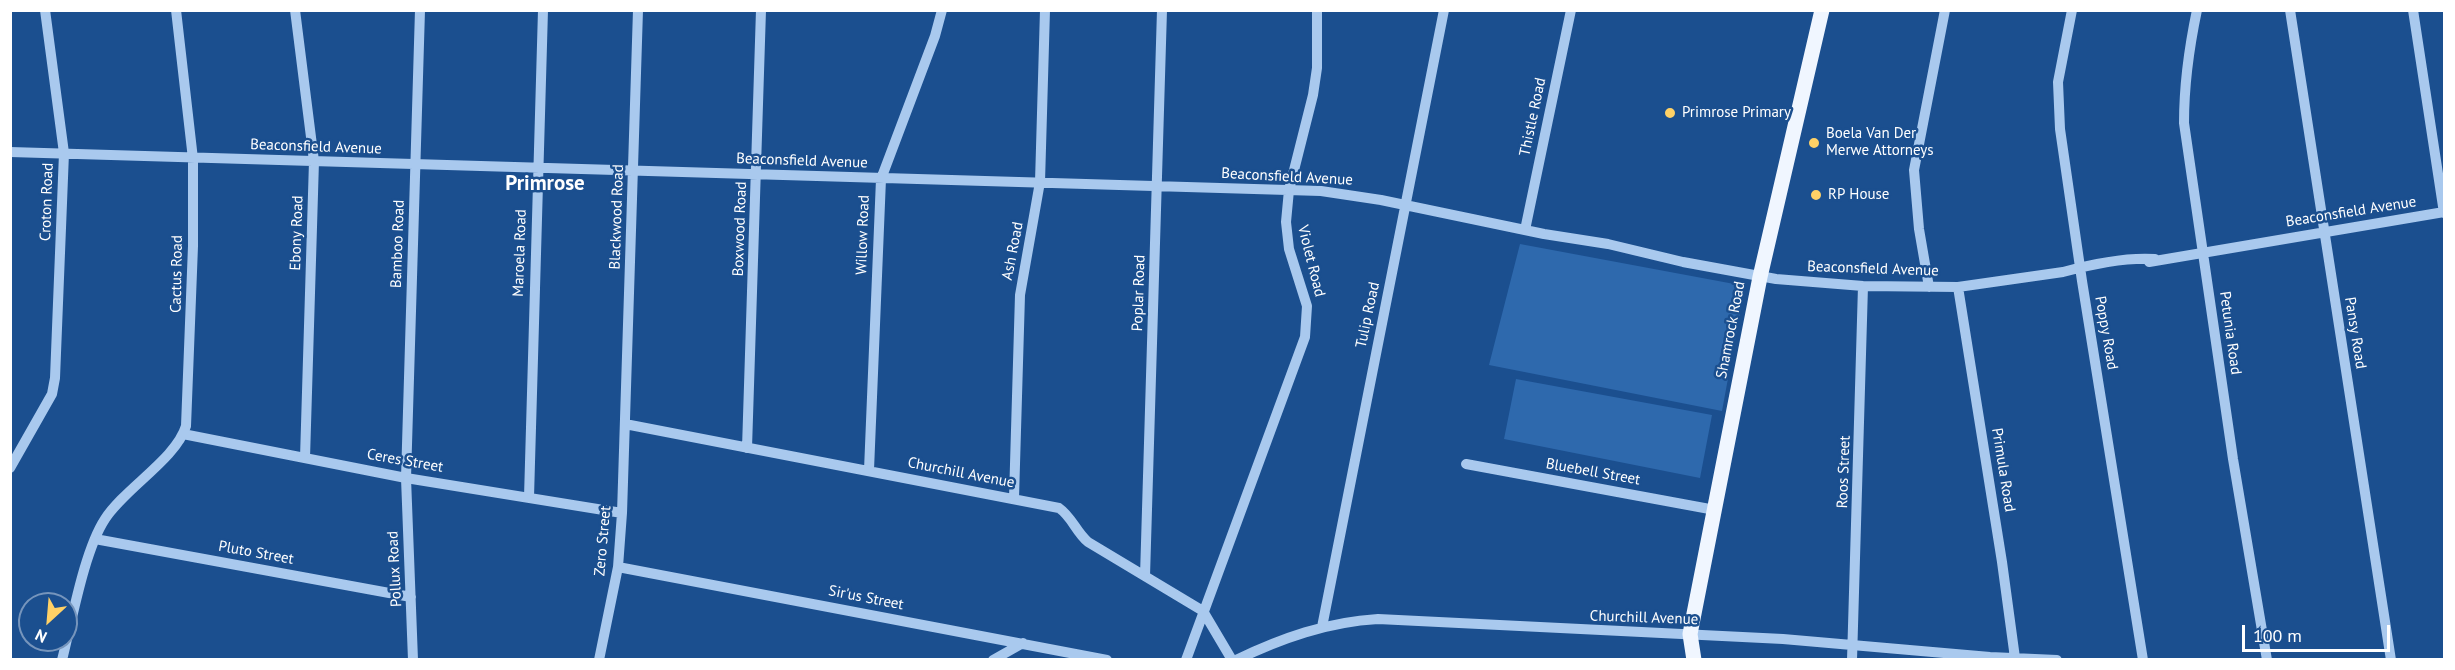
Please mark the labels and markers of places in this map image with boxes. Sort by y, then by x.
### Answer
place label: Primrose Primary [1682,104,1791,122]
marker: Primrose Primary [1663,106,1677,120]
place label: Boela Van Der Merwe Attorneys [1826,125,1934,160]
marker: Boela Van Der Merwe Attorneys [1807,136,1821,150]
place label: RP House [1828,186,1889,204]
marker: RP House [1809,188,1823,202]

